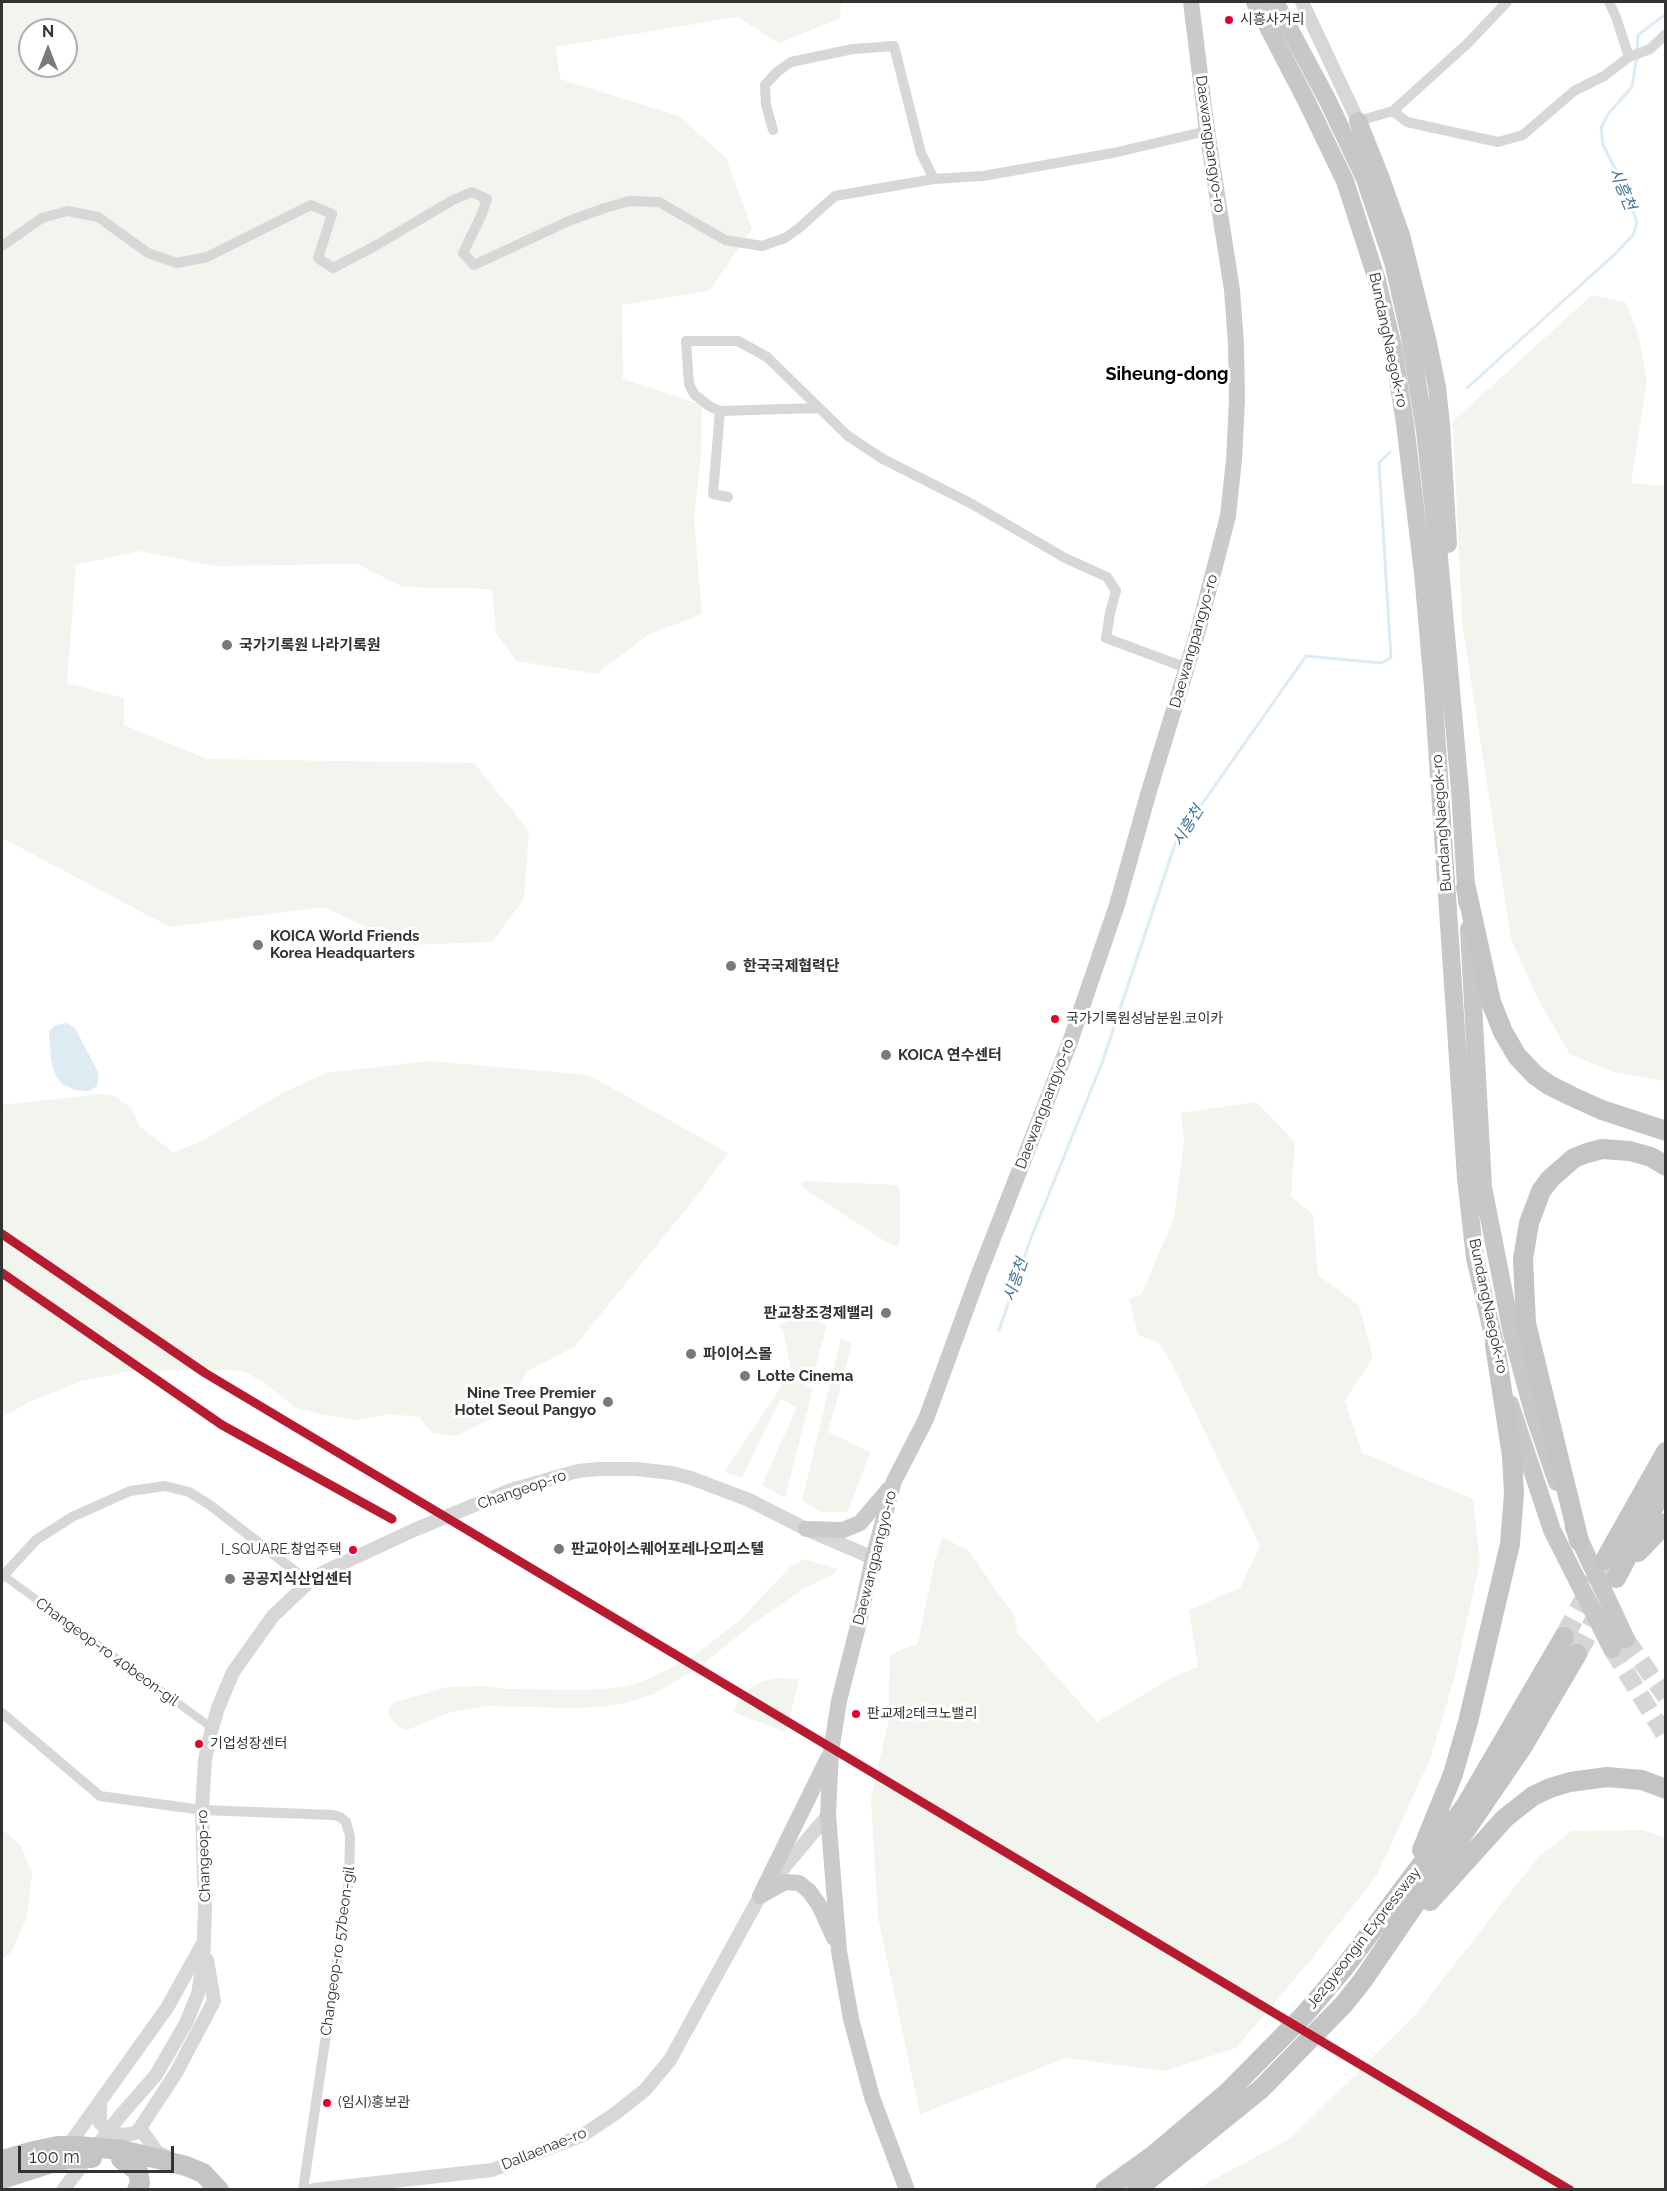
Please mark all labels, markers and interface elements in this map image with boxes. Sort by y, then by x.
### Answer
place label: 시흥사거리 [1240,12,1304,28]
marker: 시흥사거리 [1223,14,1235,26]
north arrow [18,18,78,78]
text: N [42,22,54,41]
street label: Daewangpangyo-ro [1191,74,1229,214]
water label: 시흥천 [1605,165,1639,213]
street label: BundangNaegok-ro [1365,271,1411,409]
district label: Siheung-dong [1105,364,1229,386]
street label: Daewangpangyo-ro [1166,572,1222,710]
place label: 국가기록원 나라기록원 [239,636,381,654]
marker: 국가기록원 나라기록원 [220,638,234,652]
street label: BundangNaegok-ro [1428,754,1456,892]
water label: 시흥천 [1168,802,1208,850]
place label: KOICA World Friends Korea Headquarters [270,927,420,962]
marker: KOICA World Friends Korea Headquarters [251,938,265,952]
place label: 한국국제협력단 [743,957,840,975]
marker: 한국국제협력단 [724,959,738,973]
place label: 국가기록원성남분원.코이카 [1066,1011,1223,1027]
marker: 국가기록원성남분원.코이카 [1049,1013,1061,1025]
street label: Daewangpangyo-ro [1012,1036,1078,1172]
place label: KOICA 연수센터 [898,1046,1002,1064]
marker: KOICA 연수센터 [879,1048,893,1062]
street label: BundangNaegok-ro [1465,1237,1511,1375]
water label: 시흥천 [1000,1256,1032,1304]
place label: 판교창조경제밸리 [764,1304,874,1322]
marker: 판교창조경제밸리 [879,1306,893,1320]
place label: 파이어스몰 [703,1345,772,1363]
marker: 파이어스몰 [684,1347,698,1361]
place label: Lotte Cinema [757,1367,853,1385]
marker: Lotte Cinema [738,1369,752,1383]
place label: Nine Tree Premier Hotel Seoul Pangyo [455,1384,596,1419]
marker: Nine Tree Premier Hotel Seoul Pangyo [601,1395,615,1409]
street label: Changeop-ro [475,1466,569,1514]
street label: Daewangpangyo-ro [850,1489,900,1627]
place label: 판교아이스퀘어포레나오피스텔 [571,1540,764,1558]
place label: I_SQUARE.창업주택 [221,1542,342,1558]
marker: 판교아이스퀘어포레나오피스텔 [552,1542,566,1556]
marker: I_SQUARE.창업주택 [347,1544,359,1556]
place label: 공공지식산업센터 [242,1570,352,1588]
marker: 공공지식산업센터 [223,1572,237,1586]
street label: Changeop-ro 40beon-gil [32,1594,182,1710]
place label: 판교제2테크노밸리 [867,1706,977,1722]
marker: 판교제2테크노밸리 [850,1708,862,1720]
place label: 기업성장센터 [210,1736,287,1752]
marker: 기업성장센터 [193,1738,205,1750]
street label: Changeop-ro [193,1809,215,1903]
street label: Je2gyeongin Expressway [1303,1864,1425,2012]
street label: Changeop-ro 57beon-gil [317,1865,359,2037]
place label: (임시)홍보관 [338,2095,410,2111]
marker: (임시)홍보관 [321,2097,333,2109]
street label: Dallaenae-ro [499,2124,589,2174]
scale bar [21,2134,177,2172]
text: 100 m [29,2146,80,2167]

